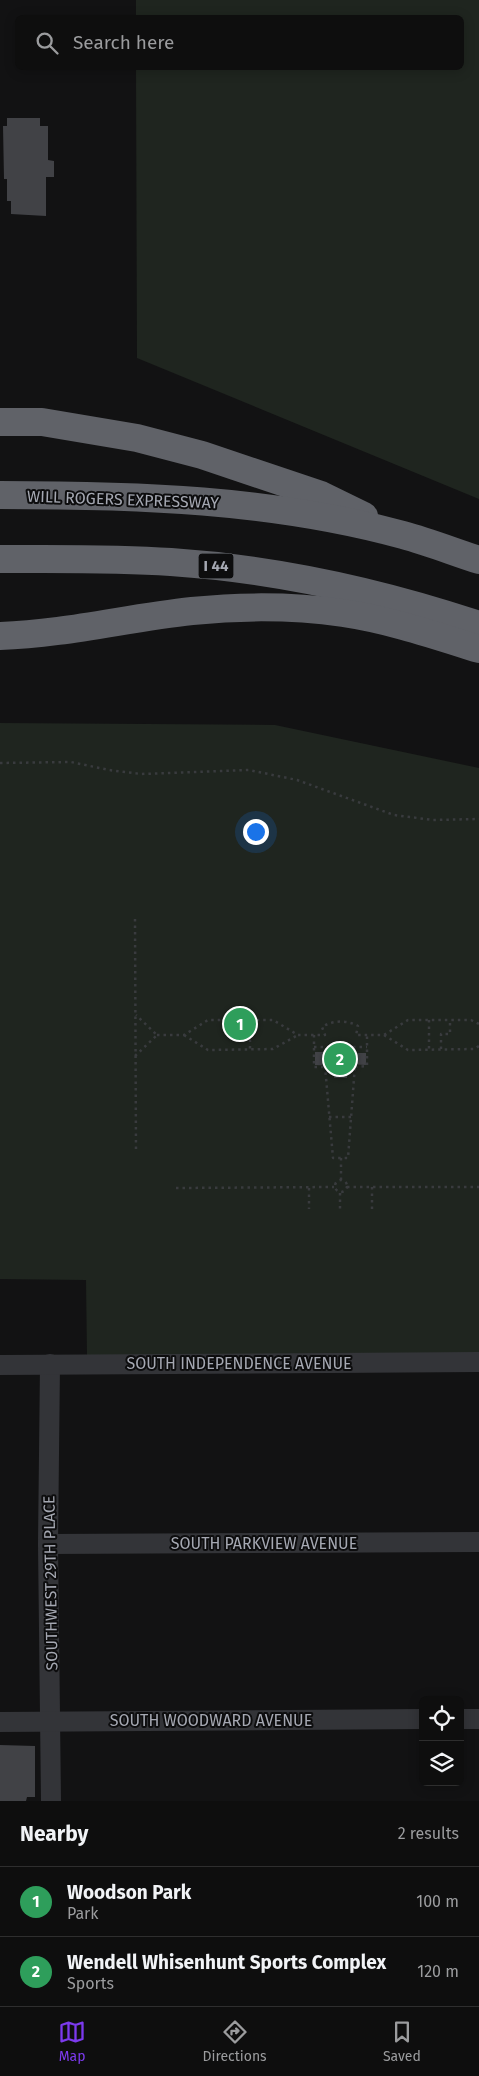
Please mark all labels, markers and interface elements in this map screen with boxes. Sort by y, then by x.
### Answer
search box [15,15,464,70]
icon: search [33,29,61,57]
text: Search here [73,31,174,54]
street label: WILL ROGERS EXPRESSWAY [27,487,219,512]
road number: I 44 [198,554,234,578]
your location [243,819,269,845]
pin: 1 [224,1005,256,1043]
pin: 2 [324,1040,356,1078]
street label: SOUTH INDEPENDENCE AVENUE [126,1354,352,1373]
street label: SOUTHWEST 29TH PLACE [39,1495,62,1671]
street label: SOUTH PARKVIEW AVENUE [171,1534,357,1553]
map controls [419,1696,464,1786]
button: locate [419,1696,464,1741]
street label: SOUTH WOODWARD AVENUE [110,1711,312,1730]
button: layers [419,1741,464,1786]
text: Nearby [20,1821,88,1847]
text: 2 results [398,1824,459,1843]
text: Woodson Park [67,1881,191,1904]
text: 1 [32,1892,40,1911]
text: 100 m [416,1892,459,1911]
text: Park [67,1904,99,1923]
text: Wendell Whisenhunt Sports Complex [67,1951,386,1974]
text: 2 [32,1962,40,1981]
text: 120 m [417,1962,459,1981]
text: Sports [67,1974,114,1993]
tab: Map [58,2018,86,2065]
tab: Directions [202,2018,267,2065]
tab: Saved [383,2018,421,2065]

